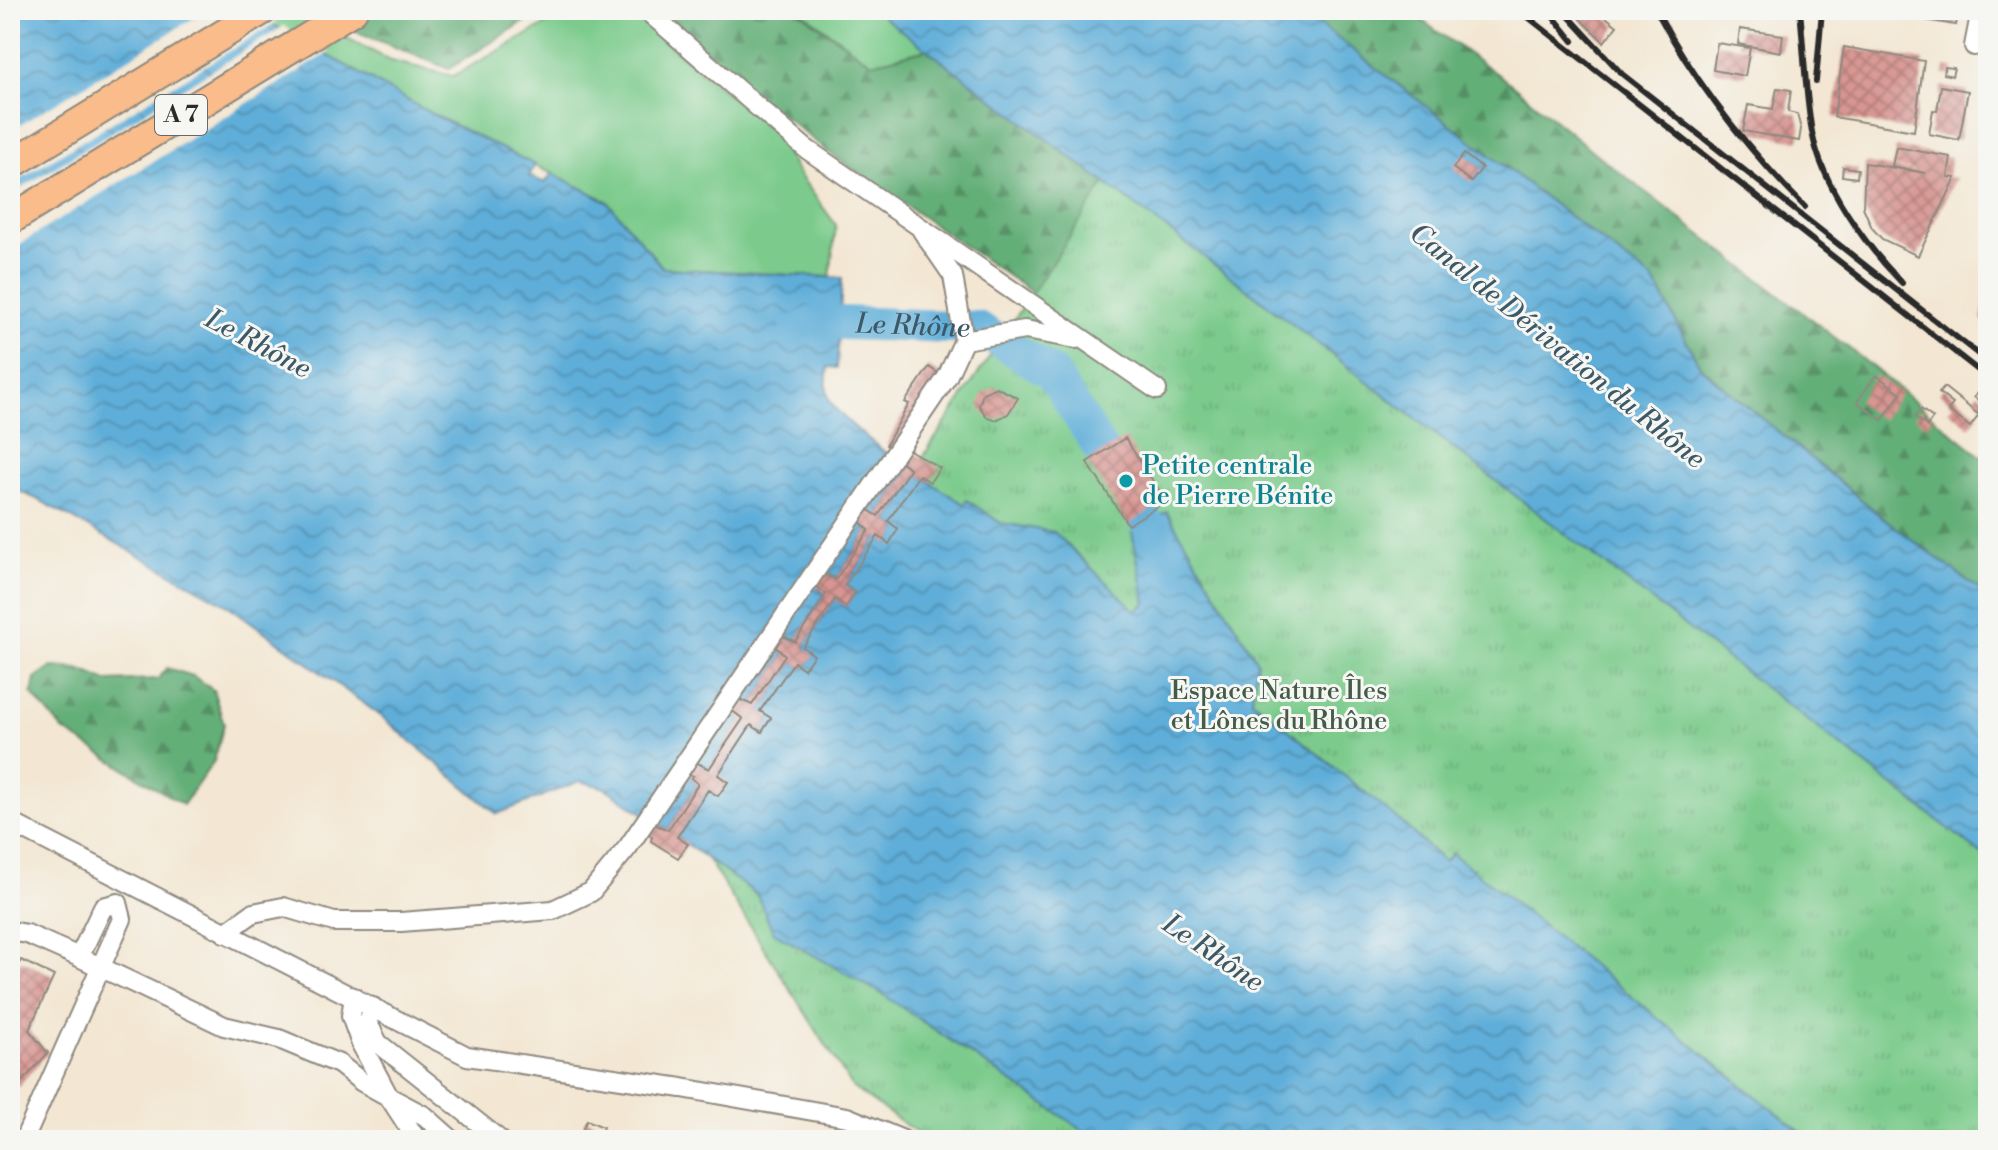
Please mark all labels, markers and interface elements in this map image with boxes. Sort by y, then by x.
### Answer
road number: A 7 [155,95,207,135]
water label: Canal de Dérivation du Rhône [1402,216,1712,476]
water label: Le Rhône [198,301,317,386]
water label: Le Rhône [854,306,971,345]
place label: Petite centrale de Pierre Bénite [1142,450,1333,512]
marker: Petite centrale de Pierre Bénite [1117,472,1135,490]
park label: Espace Nature Îles et Lônes du Rhône [1171,673,1387,737]
water label: Le Rhône [1155,906,1270,999]

